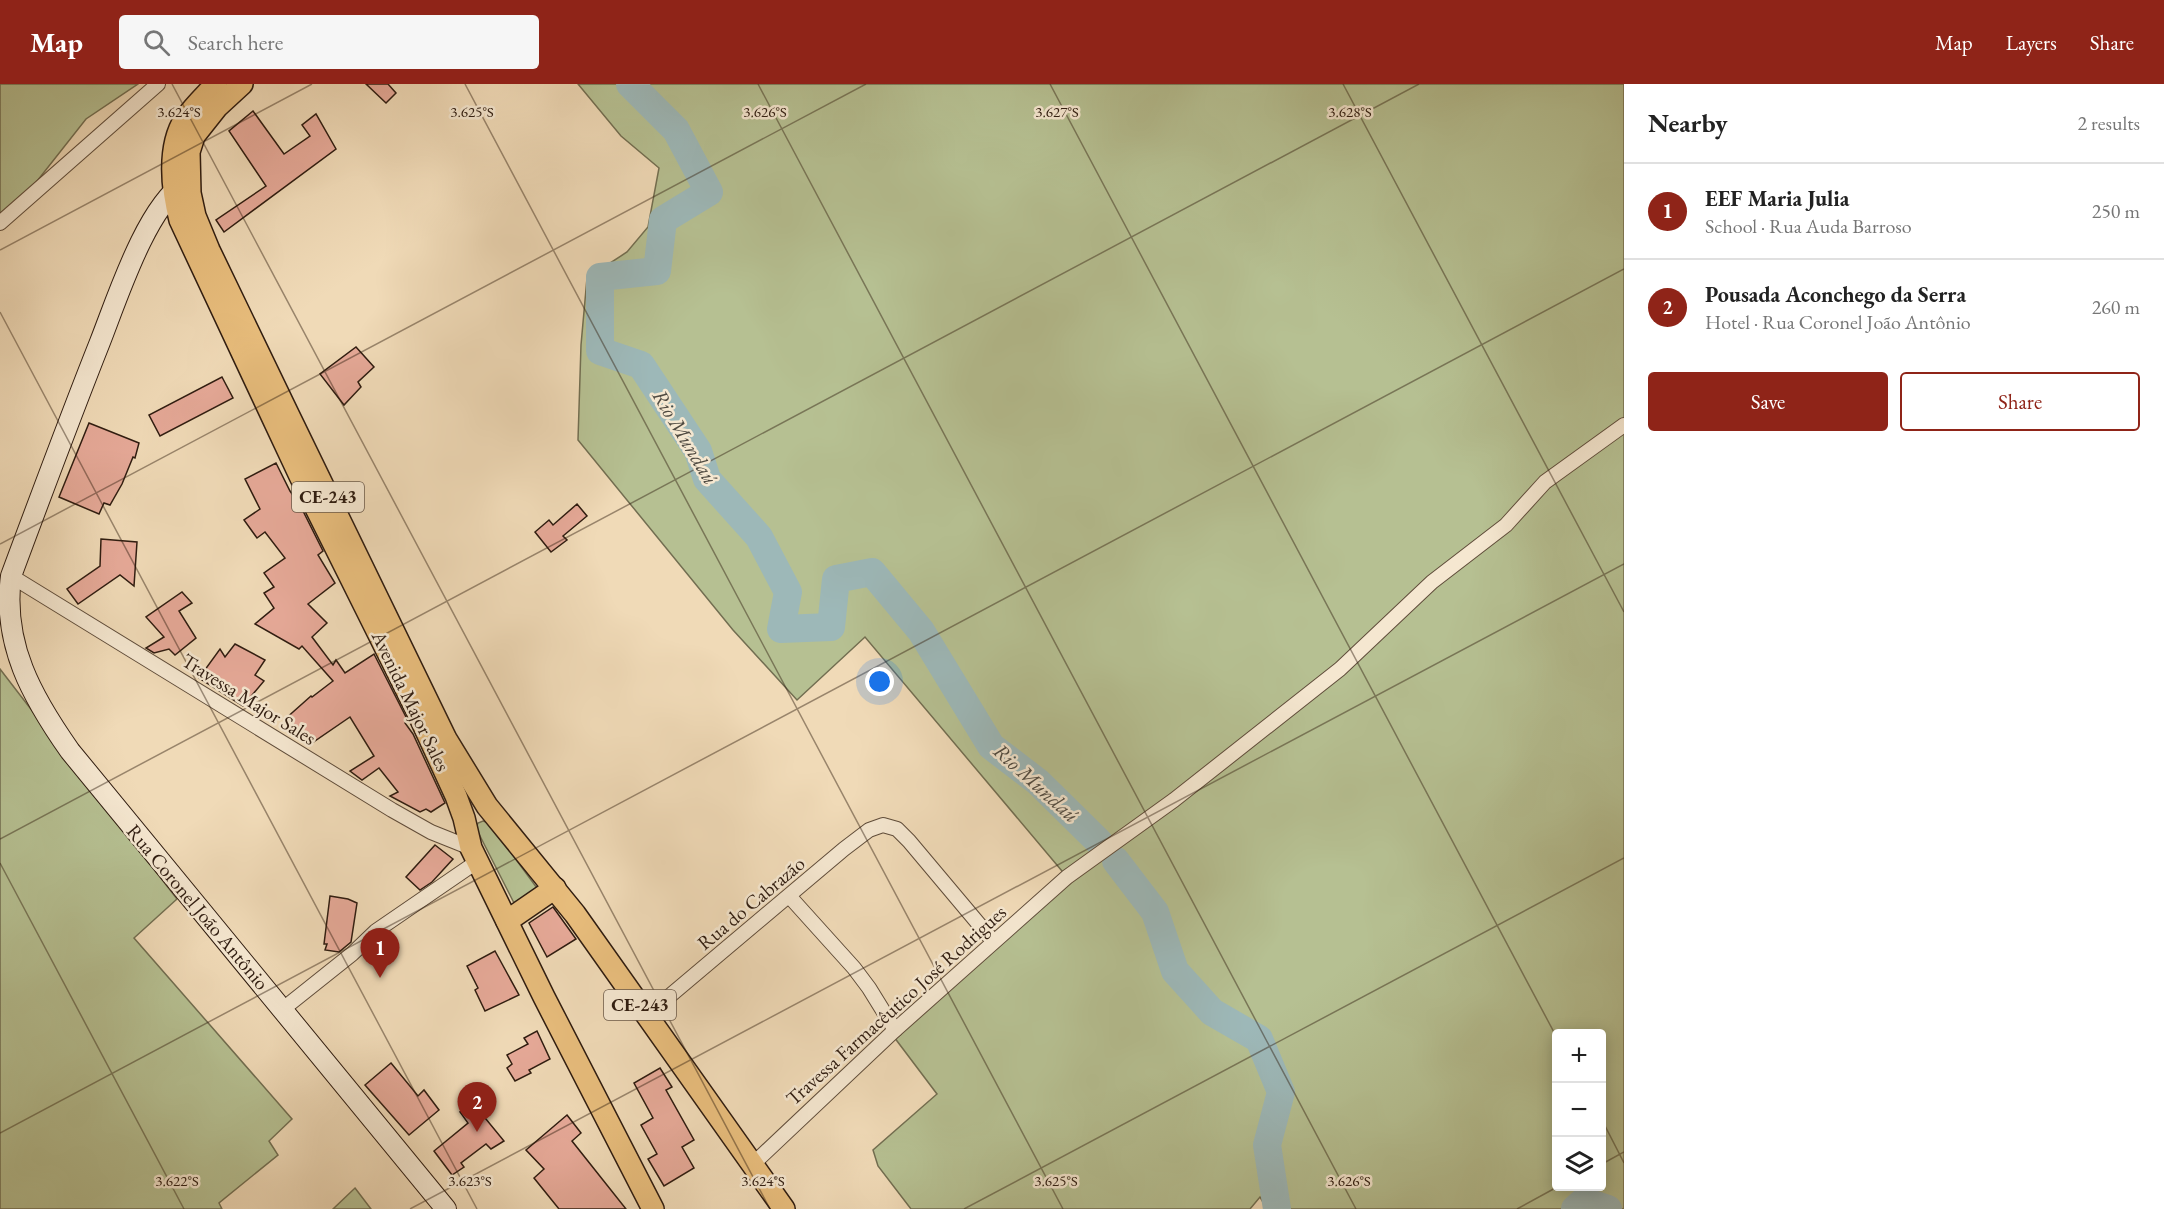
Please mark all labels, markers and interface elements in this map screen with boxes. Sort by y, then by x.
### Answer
search box [119,15,539,69]
text: Map [30,24,83,60]
icon: search [140,26,173,59]
text: Search here [188,28,283,57]
text: Map [1935,29,1973,56]
text: Layers [2006,29,2057,56]
text: Share [2090,29,2134,56]
text: 3.624°S [157,102,201,121]
text: 3.625°S [450,102,494,121]
text: 3.626°S [743,102,787,121]
text: 3.627°S [1035,102,1079,121]
text: 3.628°S [1328,102,1372,121]
text: Nearby [1648,106,1728,140]
text: 2 results [2077,110,2140,136]
text: EEF Maria Julia [1705,184,1849,213]
text: 1 [1662,198,1673,224]
text: 250 m [2092,198,2140,224]
text: School · Rua Auda Barroso [1705,213,1912,239]
text: Pousada Aconchego da Serra [1705,280,1966,309]
text: 2 [1662,294,1673,320]
text: 260 m [2092,294,2140,320]
text: Hotel · Rua Coronel João Antônio [1705,309,1971,335]
button: Save [1648,372,1888,431]
button: Share [1900,372,2140,431]
water label: Rio Mundaú [647,384,724,489]
road number: CE-243 [292,482,364,512]
street label: Avenida Major Sales [365,626,456,775]
street label: Travessa Major Sales [177,647,321,751]
your location [865,667,894,696]
water label: Rio Mundaú [988,737,1085,828]
street label: Rua Coronel João Antônio [121,819,275,995]
street label: Rua do Cabrazão [692,850,810,956]
street label: Travessa Farmacêutico José Rodrigues [780,899,1012,1111]
pin: 1 [360,928,400,978]
road number: CE-243 [604,990,676,1020]
map controls [1552,1029,1606,1191]
button: + [1552,1029,1606,1083]
pin: 2 [458,1082,496,1132]
button: − [1552,1083,1606,1137]
button: layers [1552,1137,1606,1191]
text: 3.622°S [155,1171,199,1190]
text: 3.623°S [448,1171,492,1190]
text: 3.624°S [741,1171,785,1190]
text: 3.625°S [1034,1171,1078,1190]
text: 3.626°S [1327,1171,1371,1190]

